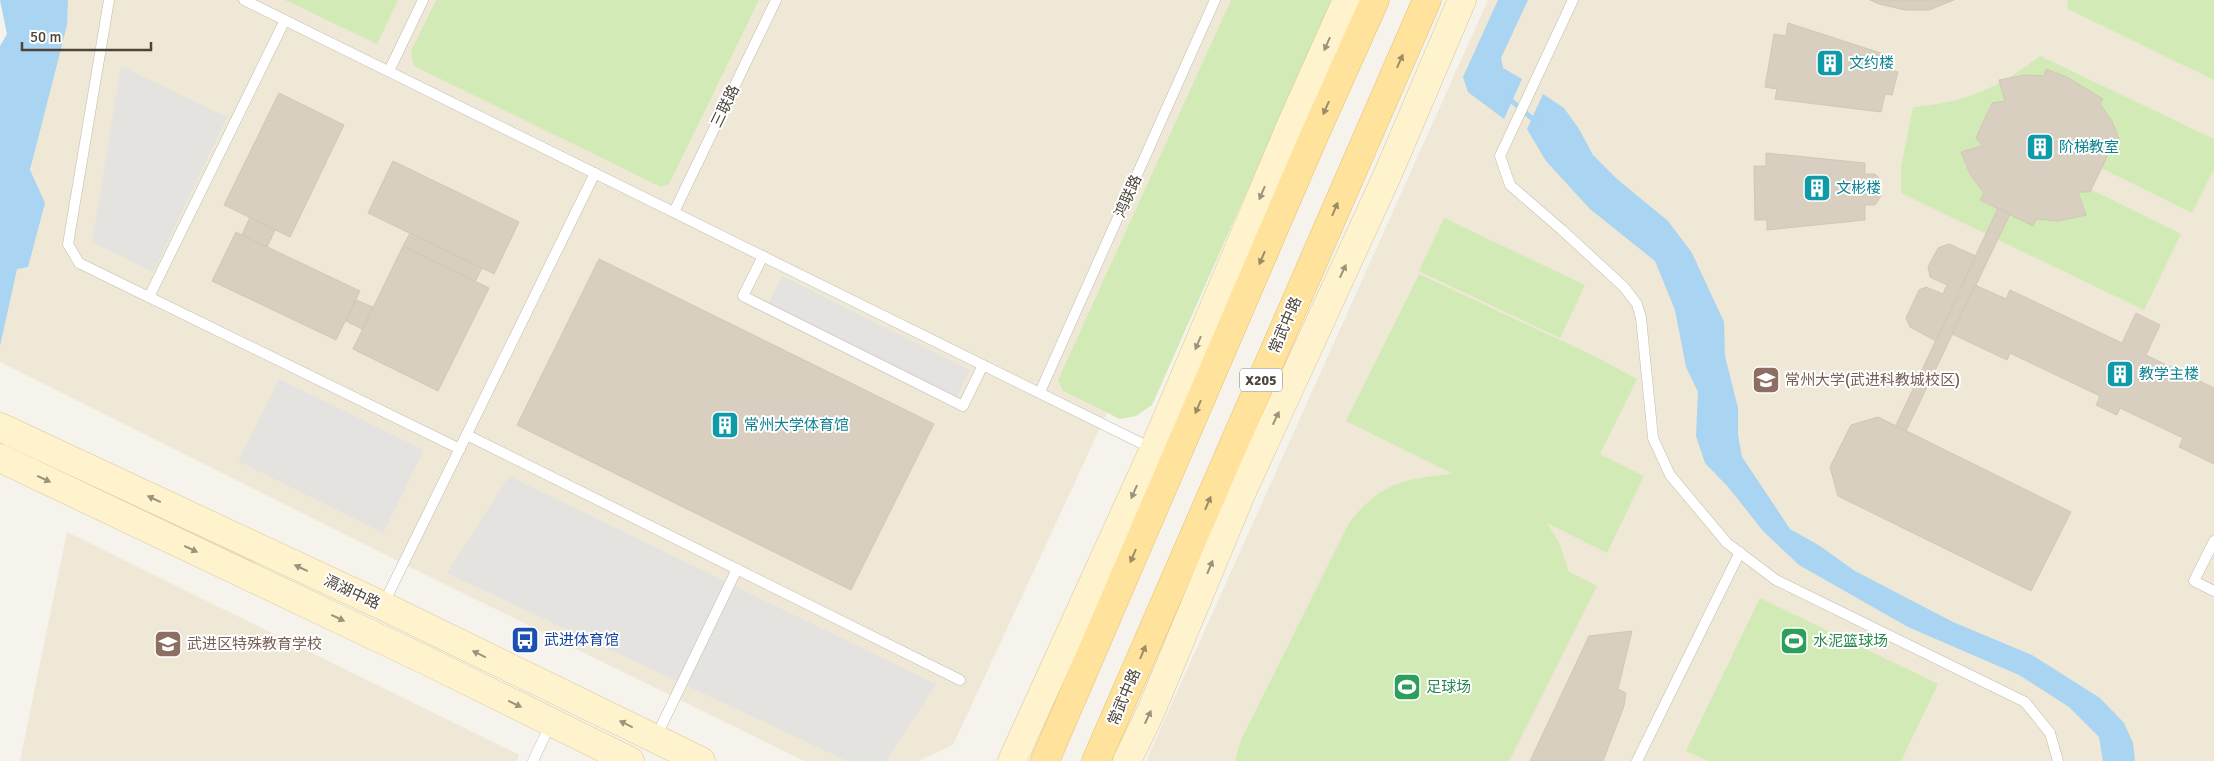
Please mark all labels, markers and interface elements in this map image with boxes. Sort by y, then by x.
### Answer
scale bar [22,20,151,52]
text: 50 m [30,28,61,46]
one-way arrow [1323,37,1331,51]
building icon: 文约楼 [1815,48,1845,78]
one-way arrow [1397,53,1405,68]
place label: 文约楼 [1849,54,1894,72]
street label: 三联路 [707,82,743,130]
one-way arrow [1322,101,1330,115]
building icon: 阶梯教室 [2025,132,2055,162]
place label: 阶梯教室 [2059,138,2119,156]
street label: 鸿联路 [1111,172,1145,220]
building icon: 文彬楼 [1802,173,1832,203]
place label: 文彬楼 [1836,179,1881,197]
one-way arrow [1257,186,1265,200]
one-way arrow [1332,202,1340,216]
one-way arrow [1257,250,1265,265]
one-way arrow [1339,263,1348,278]
street label: 常武中路 [1265,294,1305,356]
one-way arrow [1194,336,1202,351]
building icon: 教学主楼 [2105,359,2135,389]
school or university icon: 常州大学(武进科教城校区) [1751,365,1781,395]
place label: 教学主楼 [2139,365,2199,383]
road number: X205 [1240,368,1282,392]
place label: 常州大学(武进科教城校区) [1785,371,1960,389]
one-way arrow [1193,400,1201,414]
building icon: 常州大学体育馆 [710,410,740,440]
one-way arrow [1272,411,1280,425]
place label: 常州大学体育馆 [744,416,849,434]
one-way arrow [37,475,51,483]
one-way arrow [1129,485,1137,499]
one-way arrow [147,495,161,503]
one-way arrow [1204,496,1212,510]
one-way arrow [184,545,198,553]
one-way arrow [1129,549,1137,563]
one-way arrow [1207,560,1215,574]
one-way arrow [294,564,308,572]
street label: 滆湖中路 [321,571,383,613]
one-way arrow [331,615,345,623]
bus stop icon: 武进体育馆 [510,625,540,655]
sports icon: 水泥篮球场 [1779,626,1809,656]
school or university icon: 武进区特殊教育学校 [153,629,183,659]
place label: 武进体育馆 [544,631,619,649]
place label: 水泥篮球场 [1813,632,1888,650]
place label: 武进区特殊教育学校 [187,635,322,653]
one-way arrow [1140,645,1148,659]
one-way arrow [472,649,487,658]
street label: 常武中路 [1104,666,1144,728]
sports icon: 足球场 [1392,672,1422,702]
place label: 足球场 [1426,678,1471,696]
one-way arrow [508,700,523,709]
one-way arrow [1144,710,1152,724]
one-way arrow [619,720,633,728]

